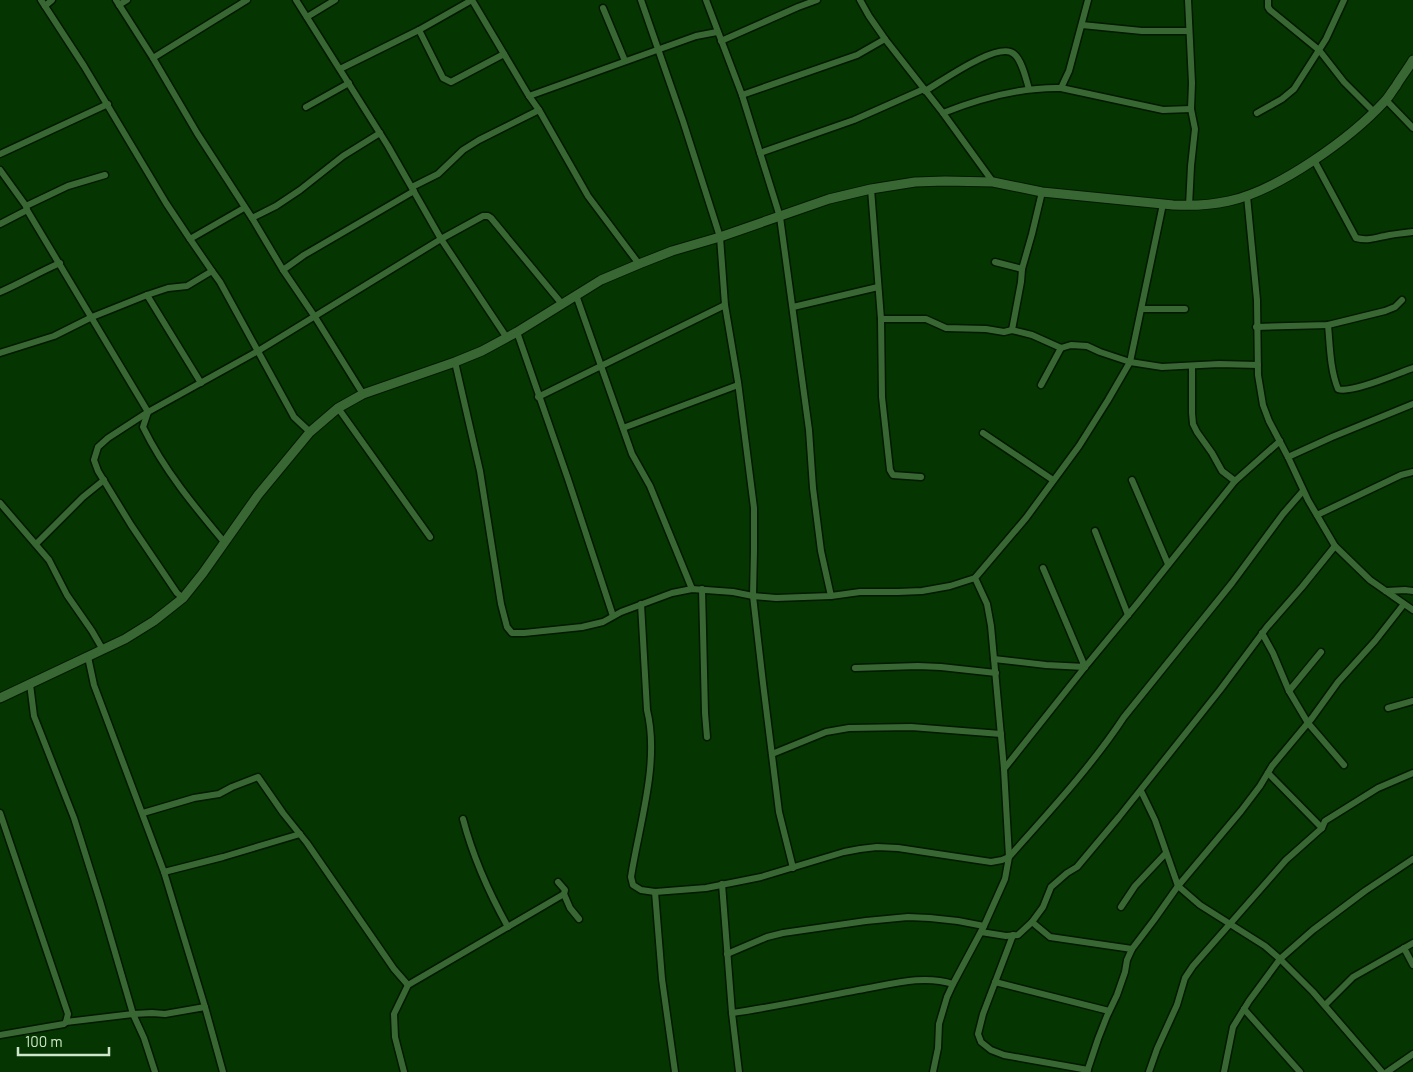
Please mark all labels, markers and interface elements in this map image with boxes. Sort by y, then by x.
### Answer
scale bar [18,1024,109,1056]
text: 100 m [25,1032,63,1050]

